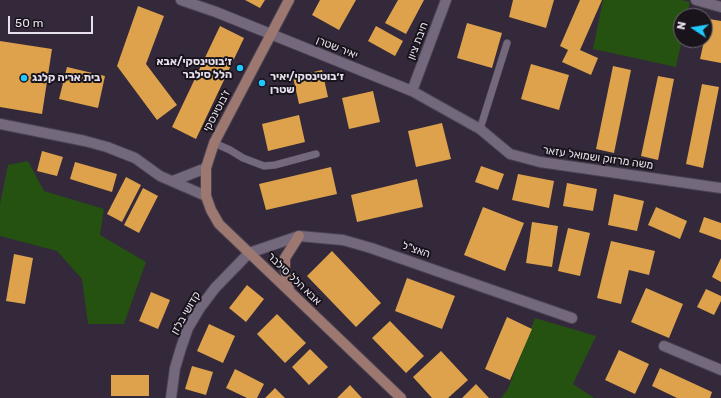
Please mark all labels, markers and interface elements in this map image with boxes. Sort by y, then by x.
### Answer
scale bar [10,8,95,34]
north arrow [673,8,713,48]
text: 50 m [15,16,43,30]
street label: חיבת ציון [405,20,431,62]
text: N [675,20,689,31]
street label: יאיר שטרן [314,34,360,62]
place label: ז׳בוטינסקי/אבא הלל סילבר [157,55,232,81]
marker: ז׳בוטינסקי/אבא הלל סילבר [235,63,245,73]
place label: ז׳בוטינסקי/יאיר שטרן [270,70,344,96]
place label: בית אריה קלנג [32,71,100,85]
marker: בית אריה קלנג [19,73,29,83]
marker: ז׳בוטינסקי/יאיר שטרן [257,78,267,88]
street label: ז'בוטינסקי [200,88,234,134]
street label: משה מרזוק ושמואל עזאר [542,144,654,172]
street label: האצ"ל [400,239,432,261]
street label: אבא הלל סילבר [264,250,324,308]
street label: קדושי בלזן [168,289,204,337]

